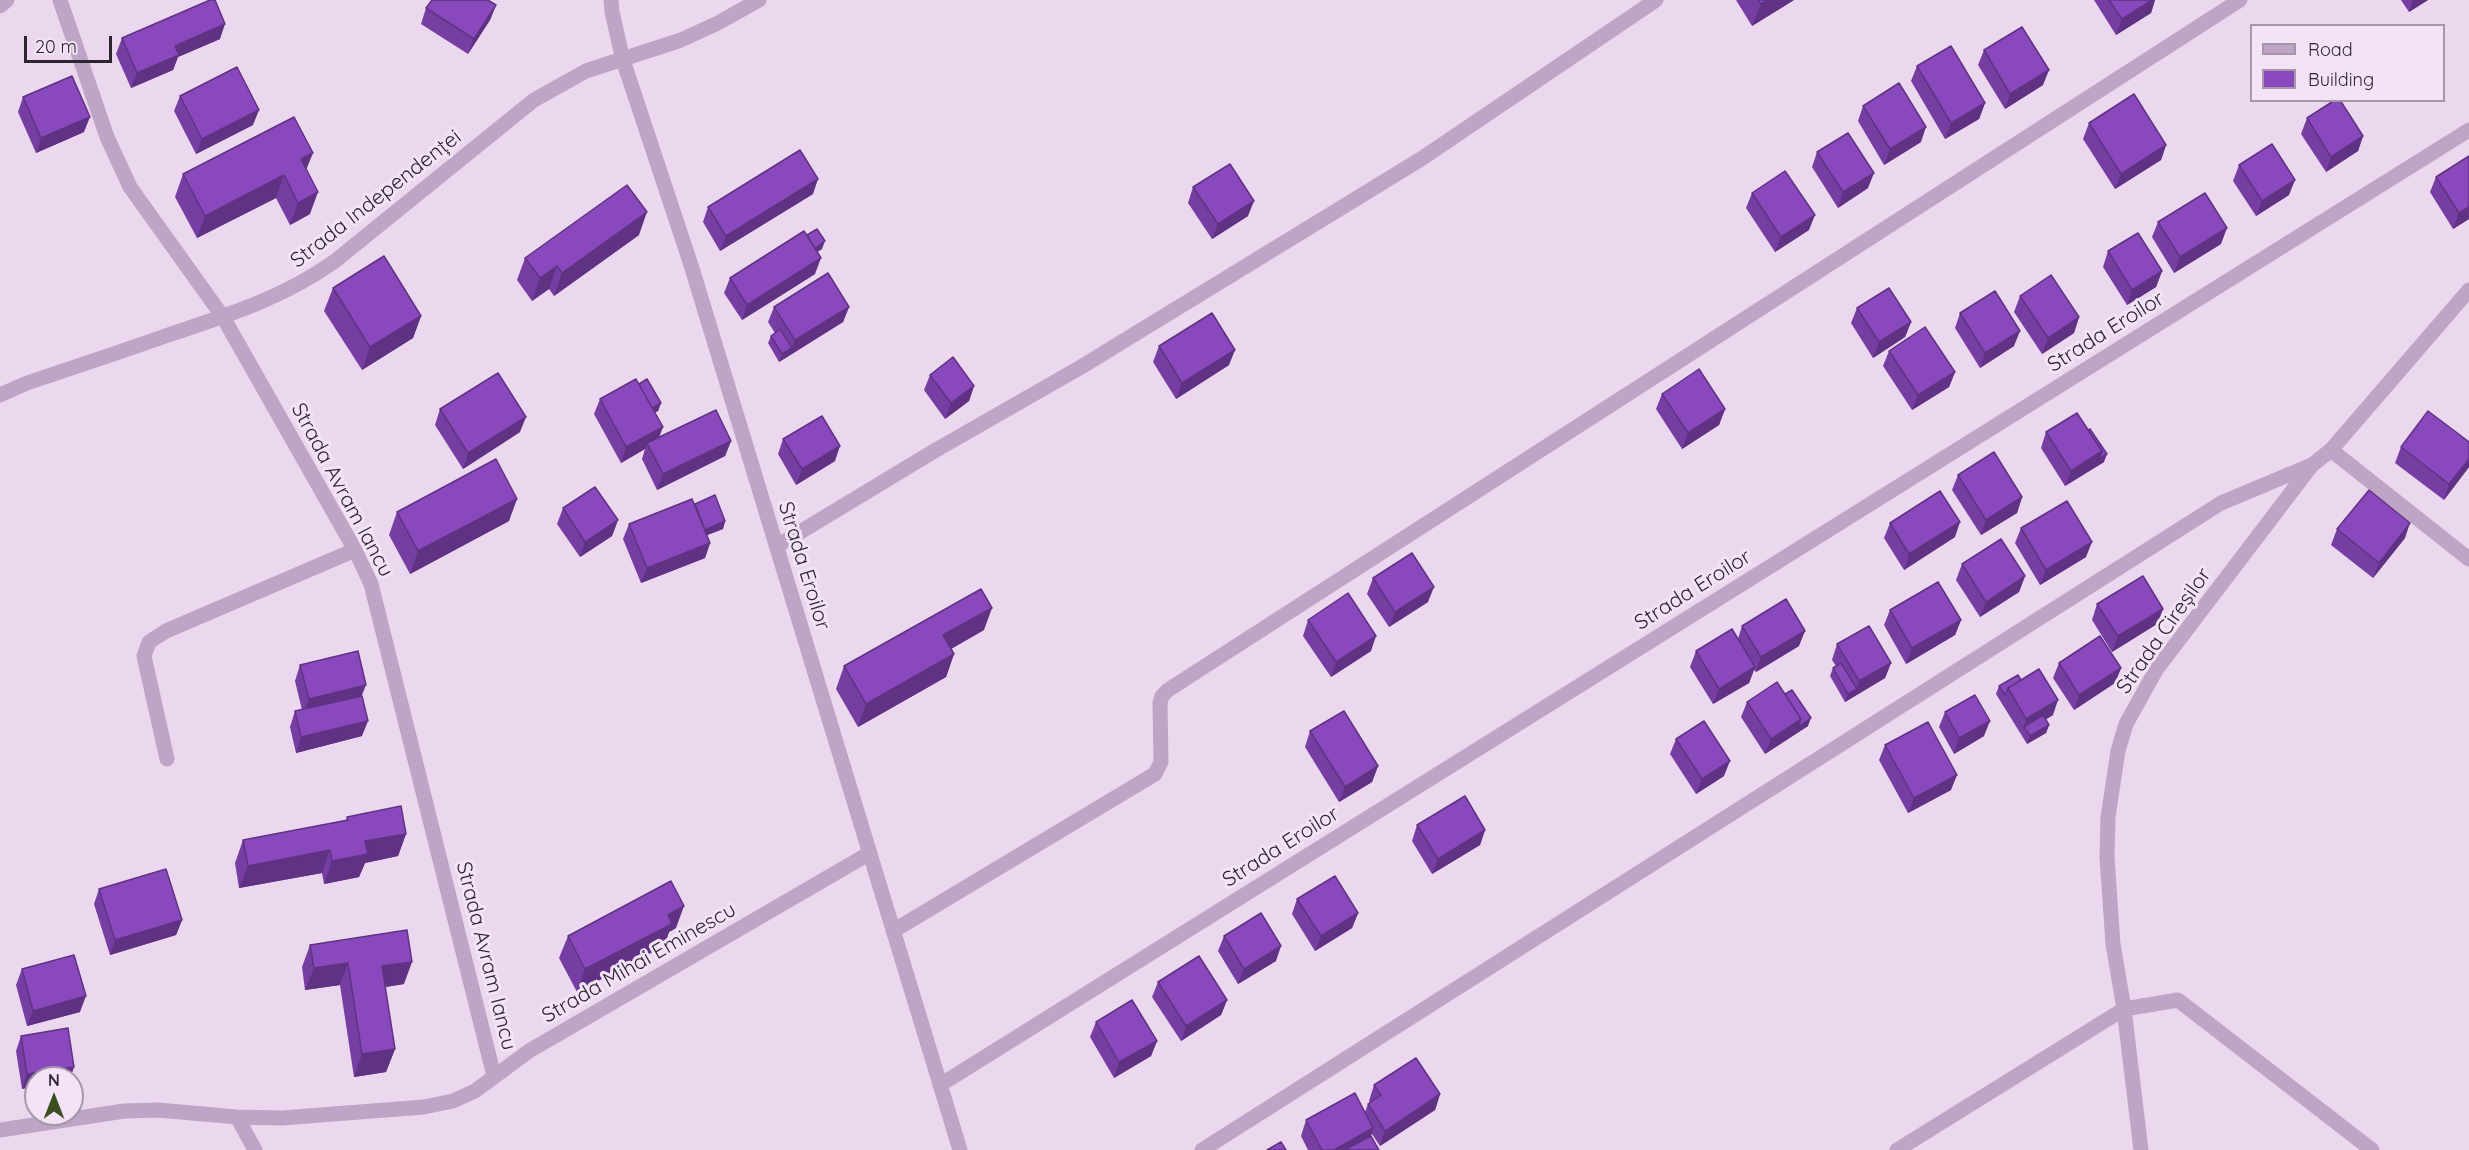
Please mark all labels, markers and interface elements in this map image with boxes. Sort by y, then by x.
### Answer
scale bar [27,24,116,62]
legend [2250,24,2445,102]
text: 20 m [35,35,77,58]
text: Road [2308,38,2353,61]
text: Building [2308,68,2374,91]
street label: Strada Independenței [286,125,466,273]
street label: Strada Eroilor [2043,286,2169,378]
street label: Strada Avram Iancu [286,399,398,581]
street label: Strada Eroilor [773,499,835,633]
street label: Strada Eroilor [1630,544,1756,636]
street label: Strada Cireșilor [2111,563,2217,699]
street label: Strada Eroilor [1218,801,1344,893]
street label: Strada Avram Iancu [450,859,522,1053]
street label: Strada Mihai Eminescu [538,897,740,1029]
north arrow [24,1066,84,1126]
text: N [48,1070,60,1090]

